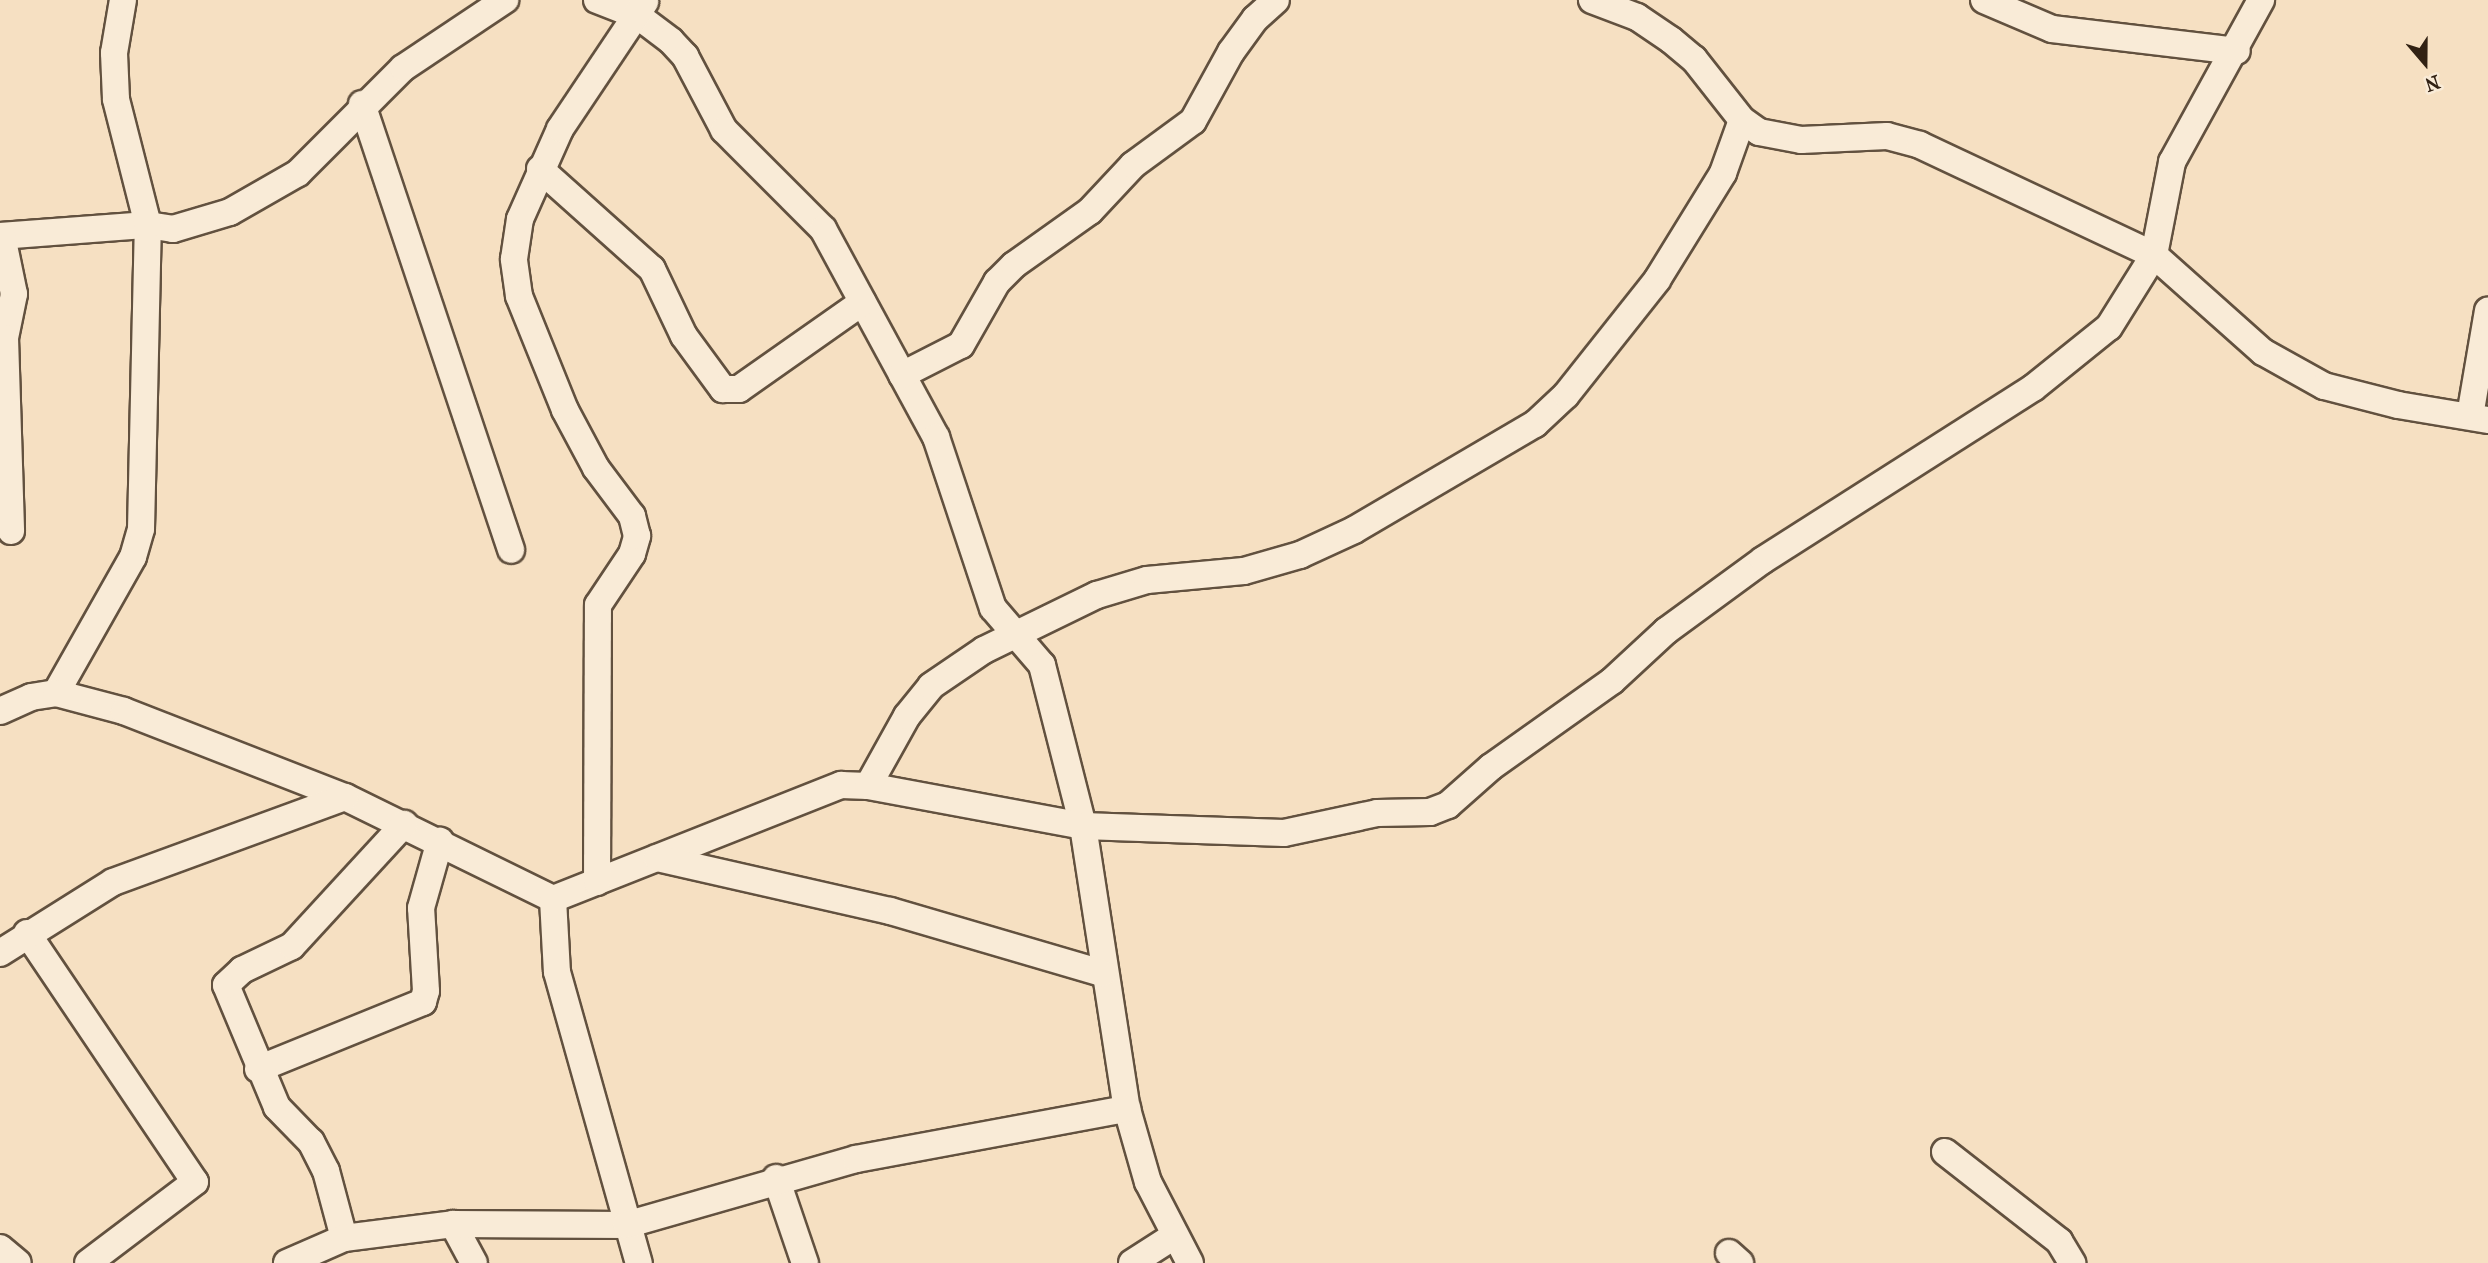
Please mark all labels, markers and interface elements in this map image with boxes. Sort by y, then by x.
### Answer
north arrow [2390,28,2460,98]
text: N [2422,70,2443,96]

